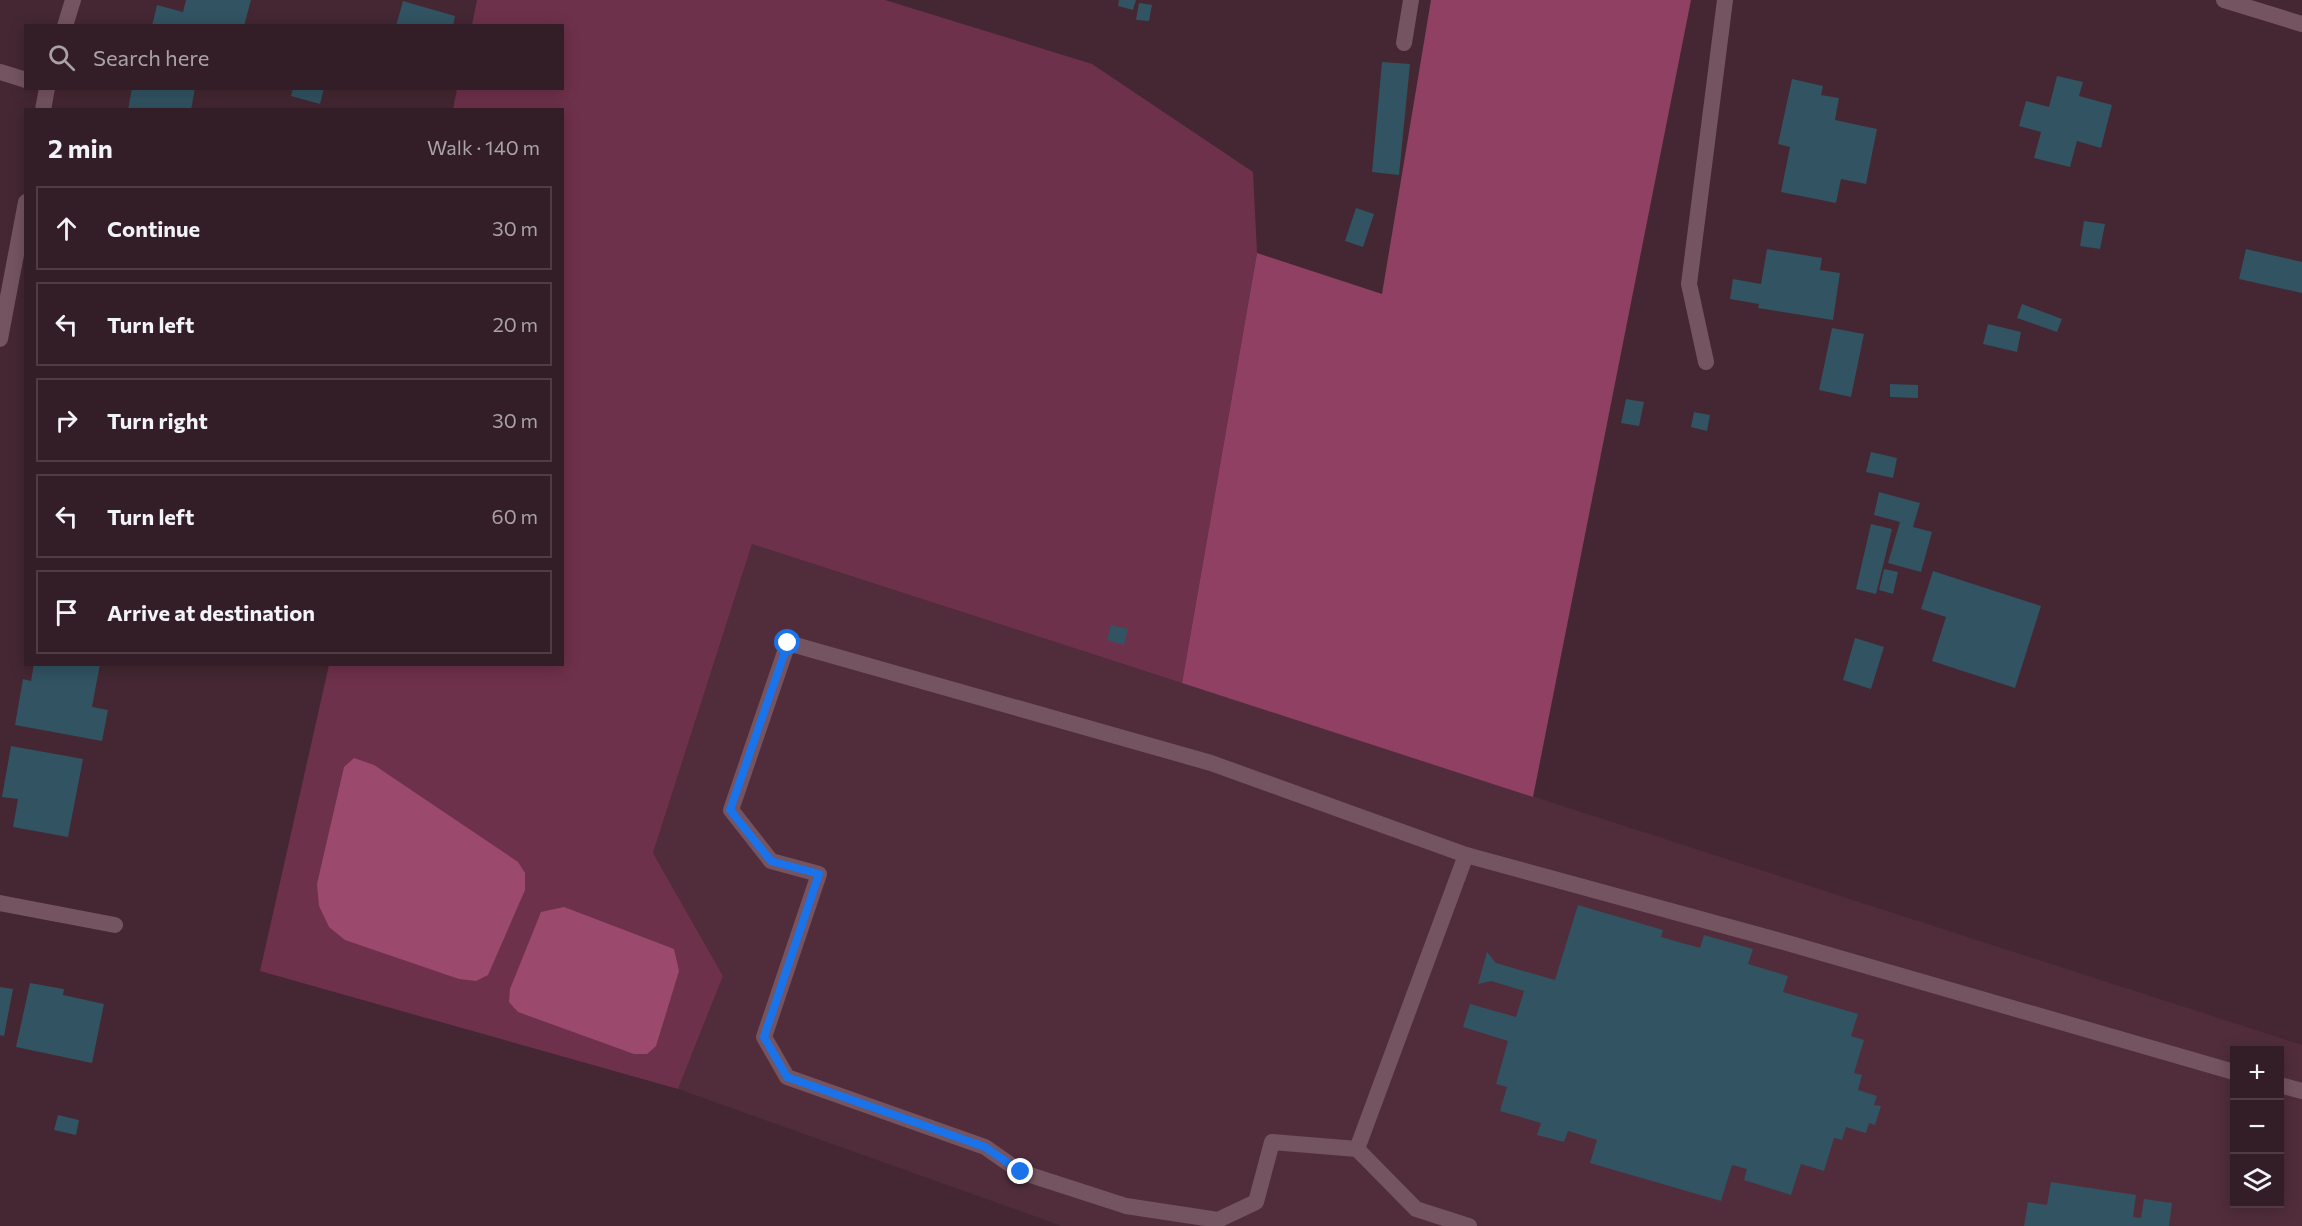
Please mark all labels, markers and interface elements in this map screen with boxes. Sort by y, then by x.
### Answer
search box [24,24,564,90]
icon: search [45,41,78,74]
text: Search here [93,44,209,71]
text: 2 min [48,132,113,163]
text: Walk · 140 m [427,135,540,159]
icon: ahead [50,212,83,245]
text: Continue [107,215,200,242]
text: 30 m [492,216,538,240]
icon: left [50,308,83,341]
text: Turn left [107,311,194,338]
text: 20 m [493,312,538,336]
icon: right [50,404,83,437]
text: Turn right [107,407,208,434]
text: 30 m [492,408,538,432]
icon: left [50,500,83,533]
text: Turn left [107,503,194,530]
text: 60 m [492,504,538,528]
icon: arrive [50,596,83,629]
text: Arrive at destination [107,599,315,626]
route start [774,629,800,655]
map controls [2230,1046,2284,1208]
button: + [2230,1046,2284,1100]
button: − [2230,1100,2284,1154]
button: layers [2230,1154,2284,1208]
route end [1007,1158,1033,1184]

